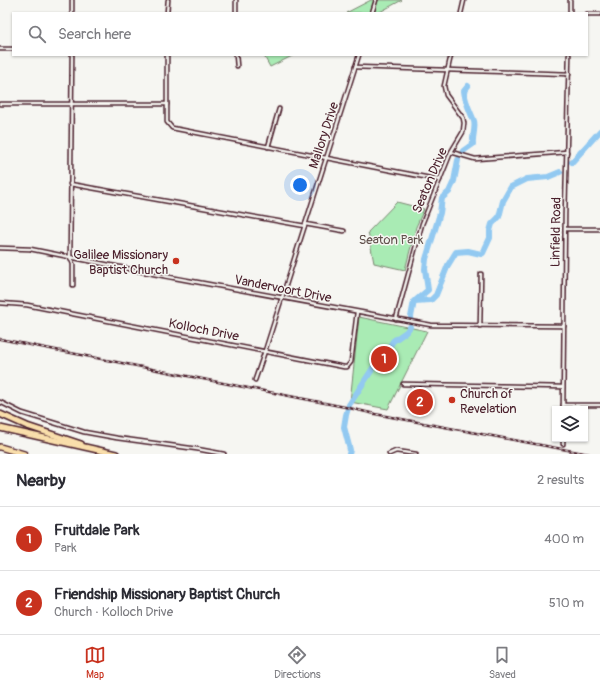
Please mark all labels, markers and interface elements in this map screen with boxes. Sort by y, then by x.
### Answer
search box [12,12,588,56]
icon: search [26,23,48,45]
text: Search here [58,25,131,44]
street label: Mallory Drive [306,99,342,171]
street label: Seaton Drive [409,145,451,216]
your location [290,175,310,195]
street label: Linfield Road [547,197,565,267]
park label: Seaton Park [359,232,424,248]
place label: Galilee Missionary Baptist Church [73,247,168,278]
marker: Galilee Missionary Baptist Church [171,256,181,266]
street label: Vandervoort Drive [233,272,333,306]
street label: Kolloch Drive [167,315,241,345]
pin: 1 [371,344,397,374]
place label: Church of Revelation [460,386,517,417]
pin: 2 [407,387,433,417]
marker: Church of Revelation [447,395,457,405]
map controls [552,406,588,442]
button: layers [552,406,588,442]
text: Nearby [16,470,65,491]
text: 2 results [537,472,584,488]
text: Fruitdale Park [54,521,139,540]
text: 1 [26,531,32,547]
text: 400 m [544,531,584,547]
text: Park [54,540,77,556]
text: Friendship Missionary Baptist Church [54,585,280,604]
text: 2 [25,595,33,611]
text: 510 m [549,595,584,611]
text: Church · Kolloch Drive [54,604,173,620]
tab: Map [84,644,106,681]
tab: Directions [274,644,321,681]
tab: Saved [489,644,516,681]

